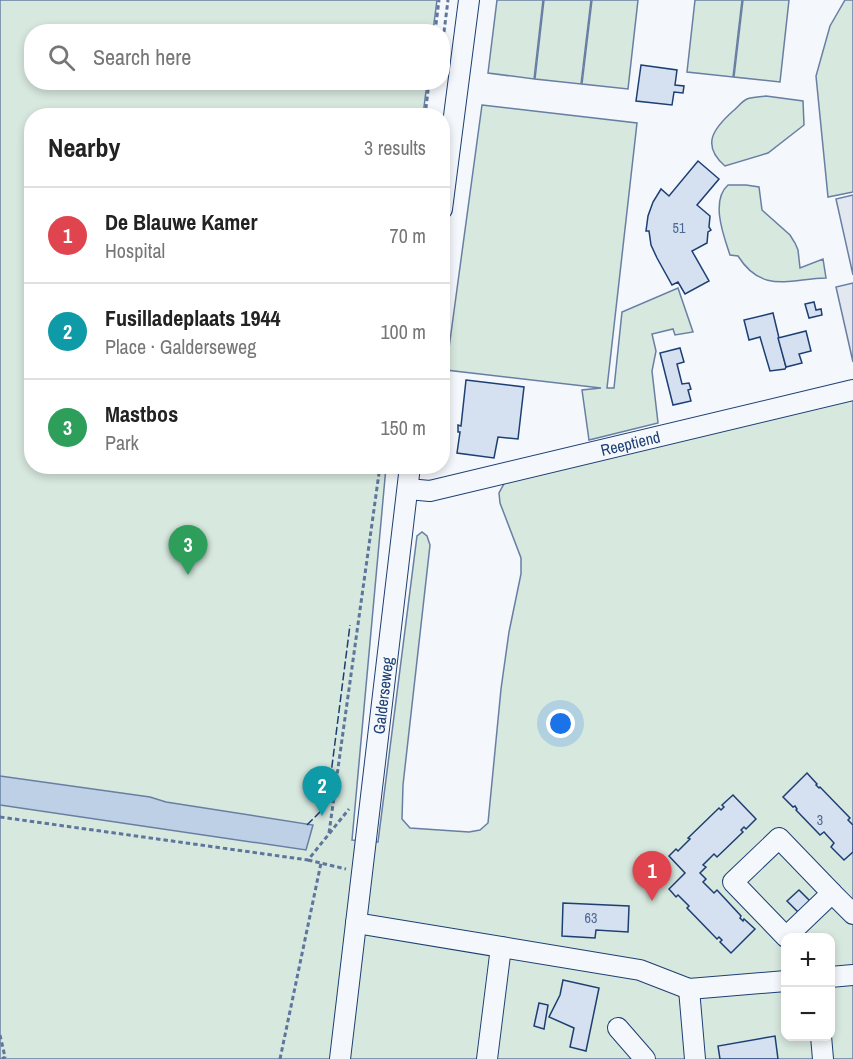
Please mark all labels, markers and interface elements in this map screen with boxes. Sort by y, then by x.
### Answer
search box [24,24,450,90]
icon: search [45,41,78,74]
text: Search here [93,42,191,72]
text: Nearby [48,130,120,165]
text: 3 results [364,134,426,161]
text: De Blauwe Kamer [105,207,257,237]
house number: 51 [673,219,686,237]
text: 1 [63,222,72,249]
text: 70 m [390,222,426,249]
text: Hospital [105,237,165,264]
text: Fusilladeplaats 1944 [105,303,281,333]
text: 2 [63,318,72,345]
text: 100 m [380,318,426,345]
text: Place · Galderseweg [105,333,256,360]
text: Mastbos [105,399,178,429]
text: 3 [63,414,72,441]
text: 150 m [380,414,426,441]
street label: Reeptiend [598,425,662,461]
text: Park [105,429,139,456]
pin: 3 [168,526,207,575]
street label: Galderseweg [367,655,398,735]
your location [546,709,575,738]
pin: 2 [302,766,342,816]
house number: 3 [817,811,823,829]
pin: 1 [632,852,672,901]
house number: 63 [585,909,597,927]
map controls [781,933,835,1041]
button: + [781,933,835,987]
button: − [781,987,835,1041]

